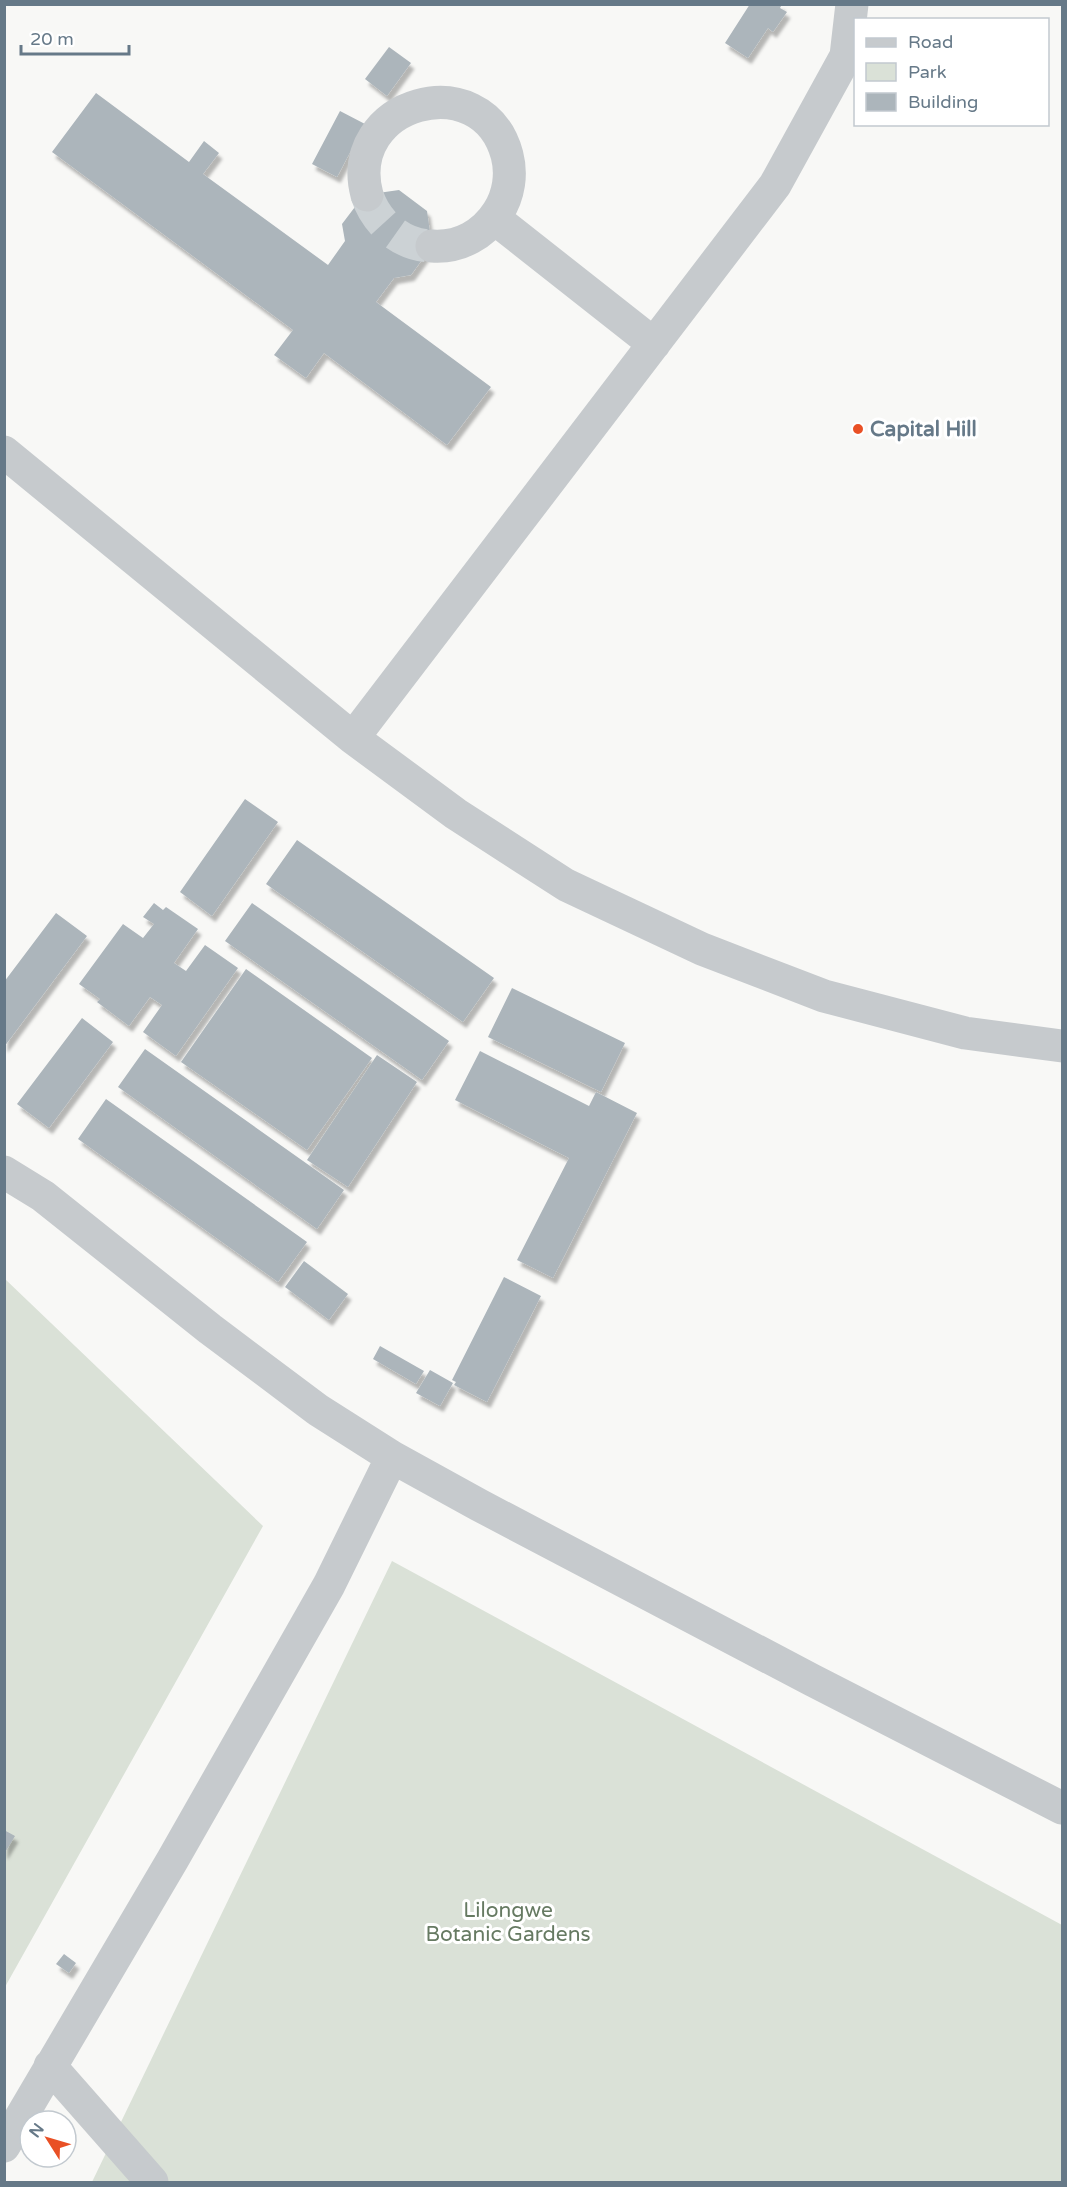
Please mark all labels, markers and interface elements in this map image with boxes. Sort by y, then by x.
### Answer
scale bar [21,18,129,56]
legend [854,18,1049,126]
text: 20 m [30,28,74,50]
text: Road [908,31,953,53]
text: Park [908,61,947,83]
text: Building [908,91,978,113]
place label: Capital Hill [870,417,977,442]
marker: Capital Hill [851,422,865,436]
park label: Lilongwe Botanic Gardens [425,1898,591,1947]
north arrow [18,2109,78,2169]
text: N [25,2119,49,2142]

